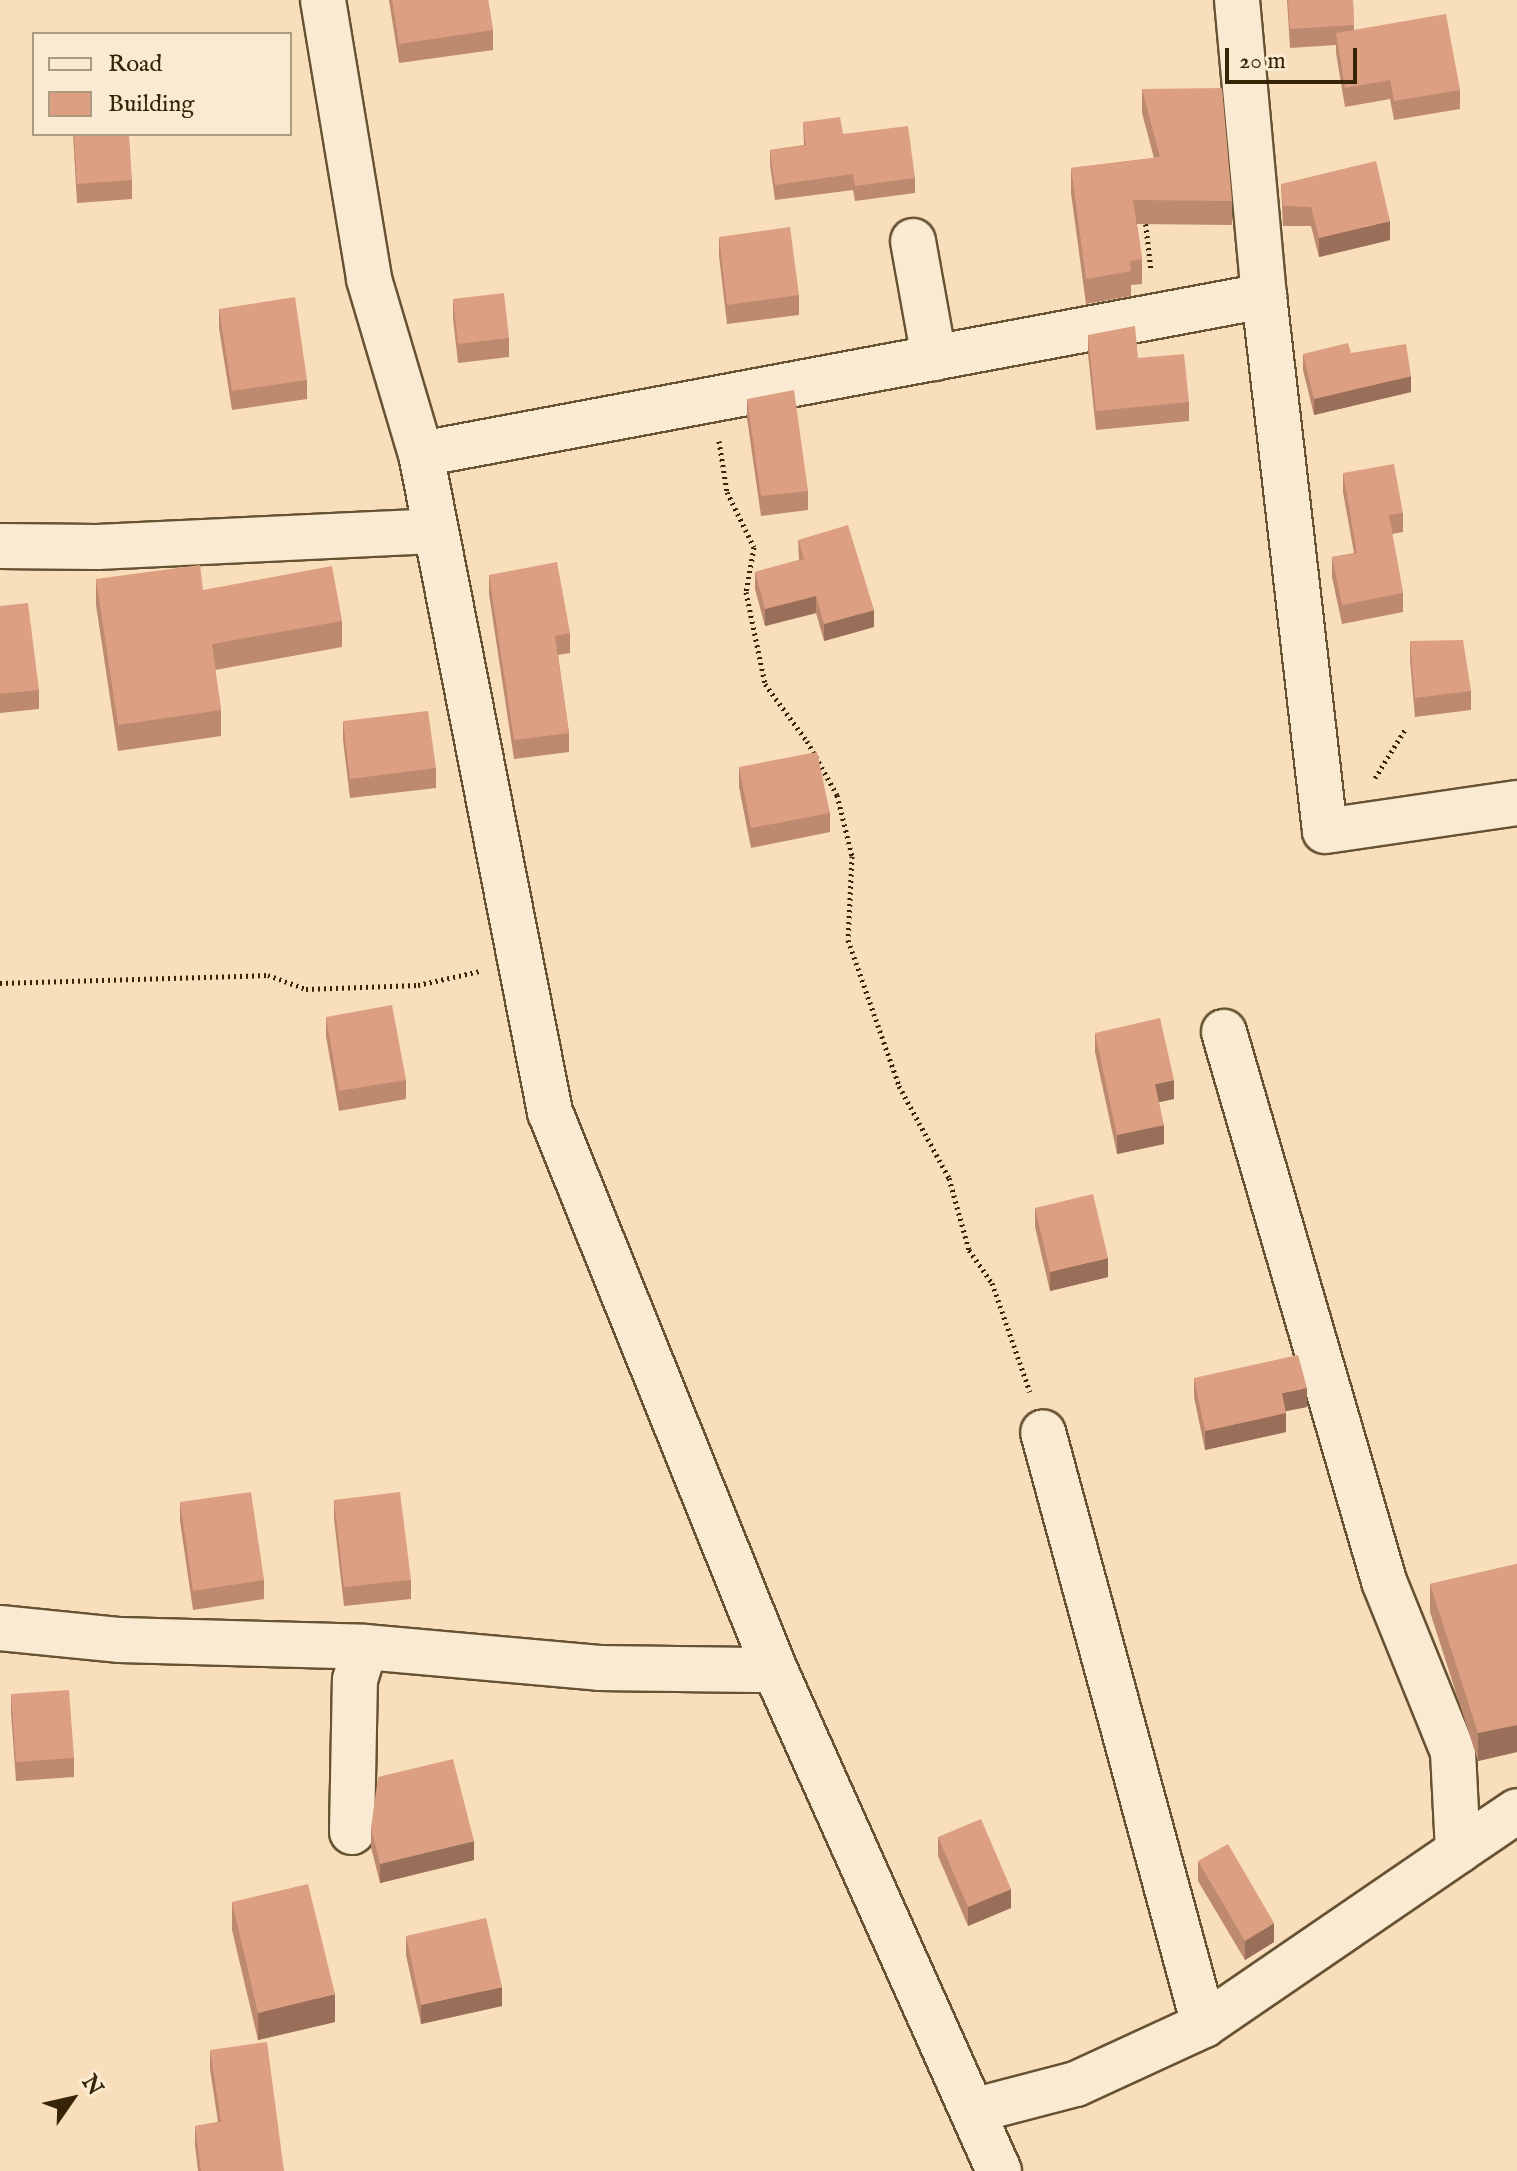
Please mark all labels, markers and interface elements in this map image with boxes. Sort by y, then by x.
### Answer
legend [32,32,292,136]
scale bar [1229,32,1361,82]
text: 20 m [1239,46,1286,77]
text: Road [108,49,162,80]
text: Building [108,89,194,120]
north arrow [32,2059,112,2139]
text: N [75,2070,109,2101]

